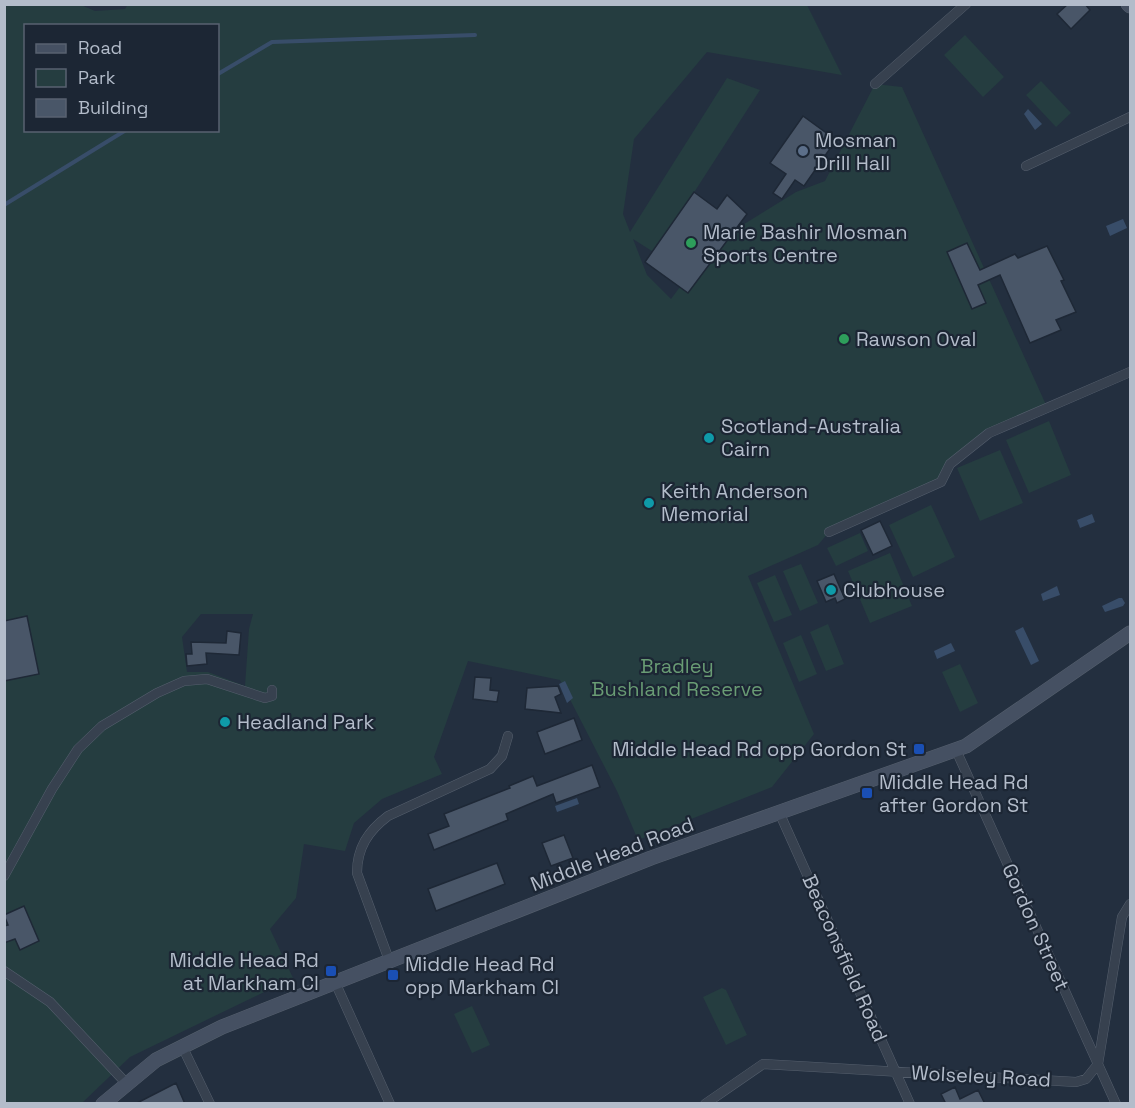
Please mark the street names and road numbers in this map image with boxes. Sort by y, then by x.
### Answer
street label: Middle Head Road [527,811,697,897]
street label: Gordon Street [996,859,1076,995]
street label: Beaconsfield Road [796,870,894,1046]
street label: Wolseley Road [910,1059,1052,1093]

